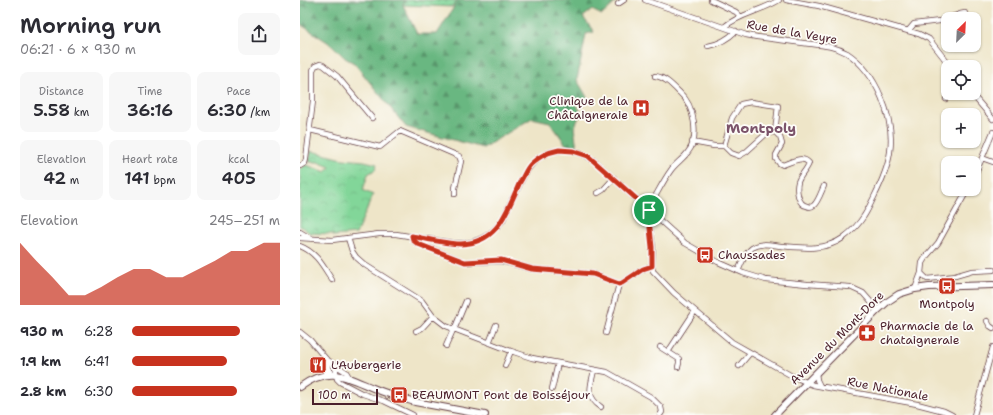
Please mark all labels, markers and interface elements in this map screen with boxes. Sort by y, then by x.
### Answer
text: Morning run [20,11,161,40]
north arrow [941,12,981,52]
map controls [941,12,981,196]
button: share [238,13,280,55]
street label: Rue de la Veyre [746,16,839,48]
text: 06:21 · 6 × 930 m [20,41,136,58]
button: locate [941,60,981,100]
text: Distance [39,84,84,99]
text: Time [137,84,163,99]
text: Pace [227,84,251,99]
place label: Clinique de la Châtaigneraie [547,93,629,123]
hospital icon: Clinique de la Châtaigneraie [631,98,651,118]
text: 5.58 [33,99,70,121]
text: 36:16 [127,99,173,121]
text: 6:30 [207,99,247,121]
text: km [70,105,89,120]
text: /km [247,105,270,120]
button: + [941,108,981,148]
district label: Montpoly [726,119,796,137]
text: Elevation [37,152,86,167]
text: Heart rate [122,152,178,167]
text: kcal [228,152,249,167]
button: − [941,156,981,196]
text: 42 [43,167,66,189]
text: 141 [124,167,150,189]
text: 405 [222,167,256,189]
text: m [66,173,79,188]
text: bpm [150,173,176,188]
pin [632,193,666,227]
icon: arrive [638,199,660,221]
text: Elevation [20,212,78,229]
text: 245–251 m [209,212,280,229]
bus stop icon: Chaussades [695,245,715,265]
place label: Chaussades [718,247,786,263]
bus stop icon: Montpoly [937,276,957,296]
street label: Avenue du Mont-Dore [787,287,888,388]
place label: Montpoly [919,296,975,312]
place label: Pharmacie de la chataigneraie [880,318,974,348]
text: 930 m [20,323,63,340]
text: 6:28 [84,323,113,340]
pharmacy icon: Pharmacie de la chataigneraie [857,323,877,343]
text: 1.9 km [20,353,61,370]
text: 6:41 [84,353,109,370]
restaurant icon: L'Aubergerie [308,355,328,375]
place label: L'Aubergerie [331,357,402,373]
street label: Rue Nationale [846,373,930,405]
text: 2.8 km [20,383,66,400]
text: 6:30 [84,383,113,400]
bus stop icon: BEAUMONT Pont de Boisséjour [389,385,409,405]
scale bar [312,387,378,406]
place label: BEAUMONT Pont de Boisséjour [412,387,591,403]
text: 100 m [318,388,351,403]

